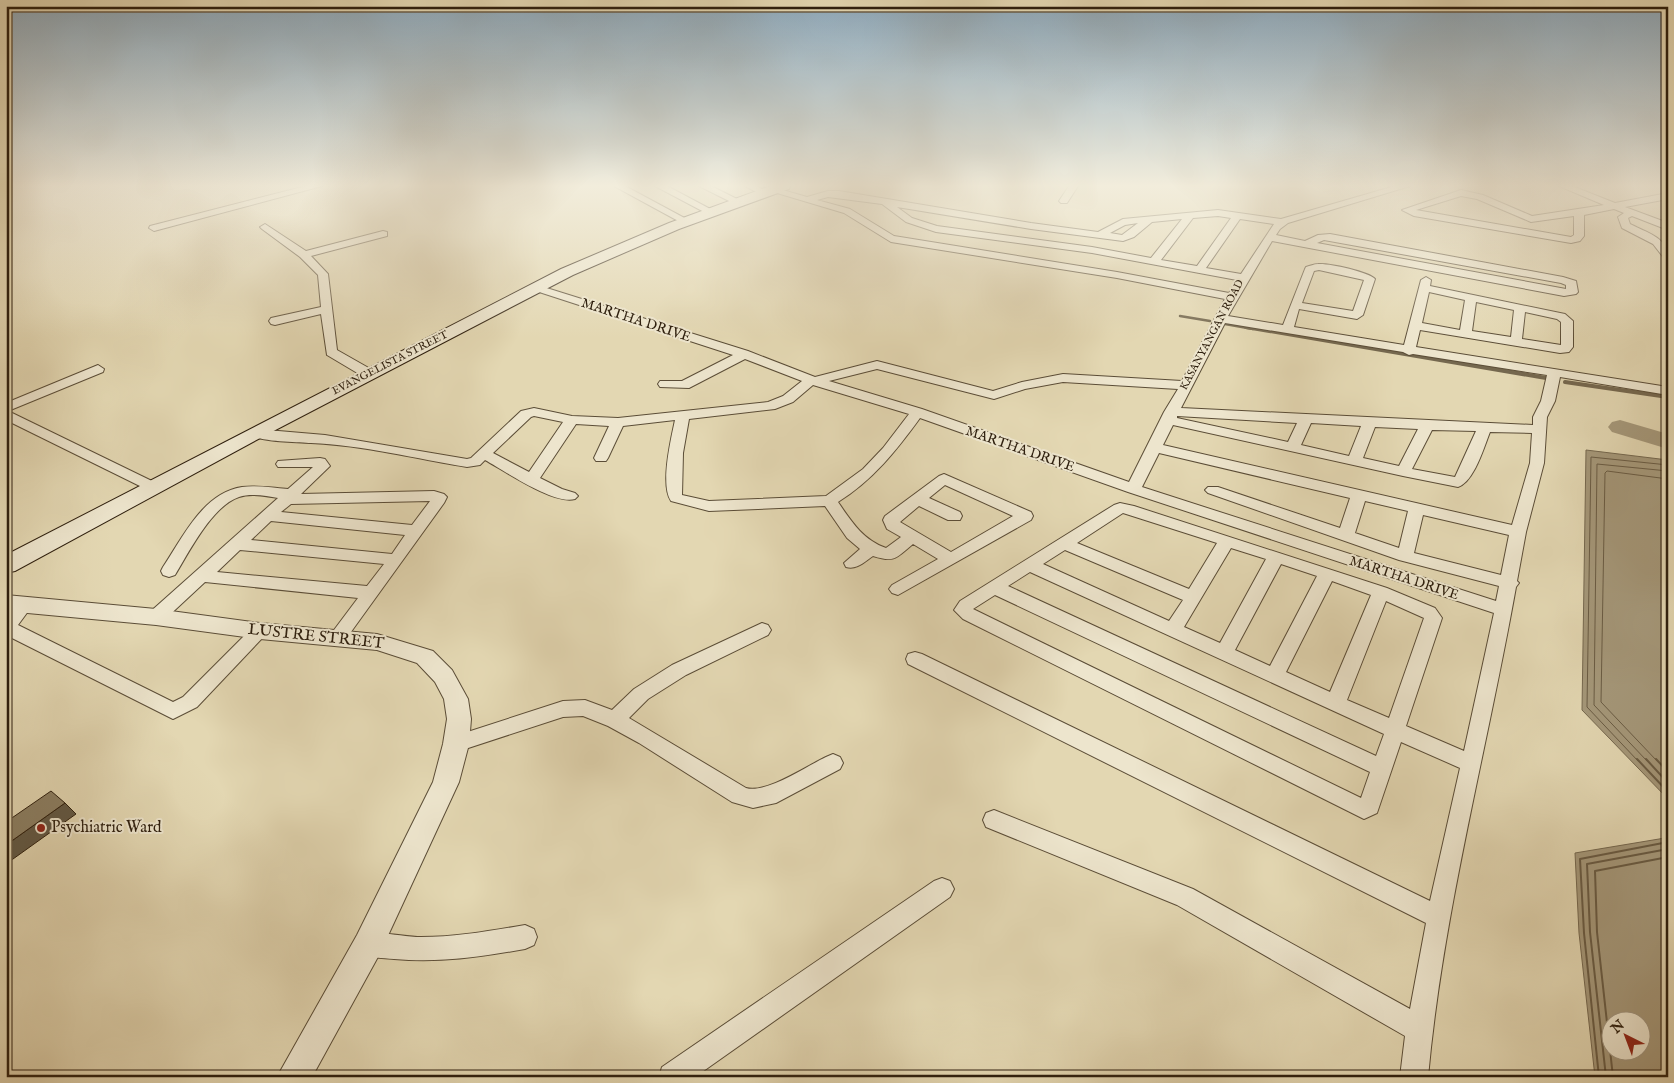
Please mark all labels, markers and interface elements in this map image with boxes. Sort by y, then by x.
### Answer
street label: KASANYANGAN ROAD [1177,277,1247,393]
street label: MARTHA DRIVE [579,294,693,346]
street label: EVANGELISTA STREET [330,328,450,398]
street label: MARTHA DRIVE [963,422,1077,476]
street label: MARTHA DRIVE [1347,552,1461,604]
street label: LUSTRE STREET [247,620,385,654]
place label: Psychiatric Ward [51,818,162,838]
marker: Psychiatric Ward [35,822,47,834]
north arrow [1602,1010,1652,1060]
text: N [1607,1016,1628,1038]

